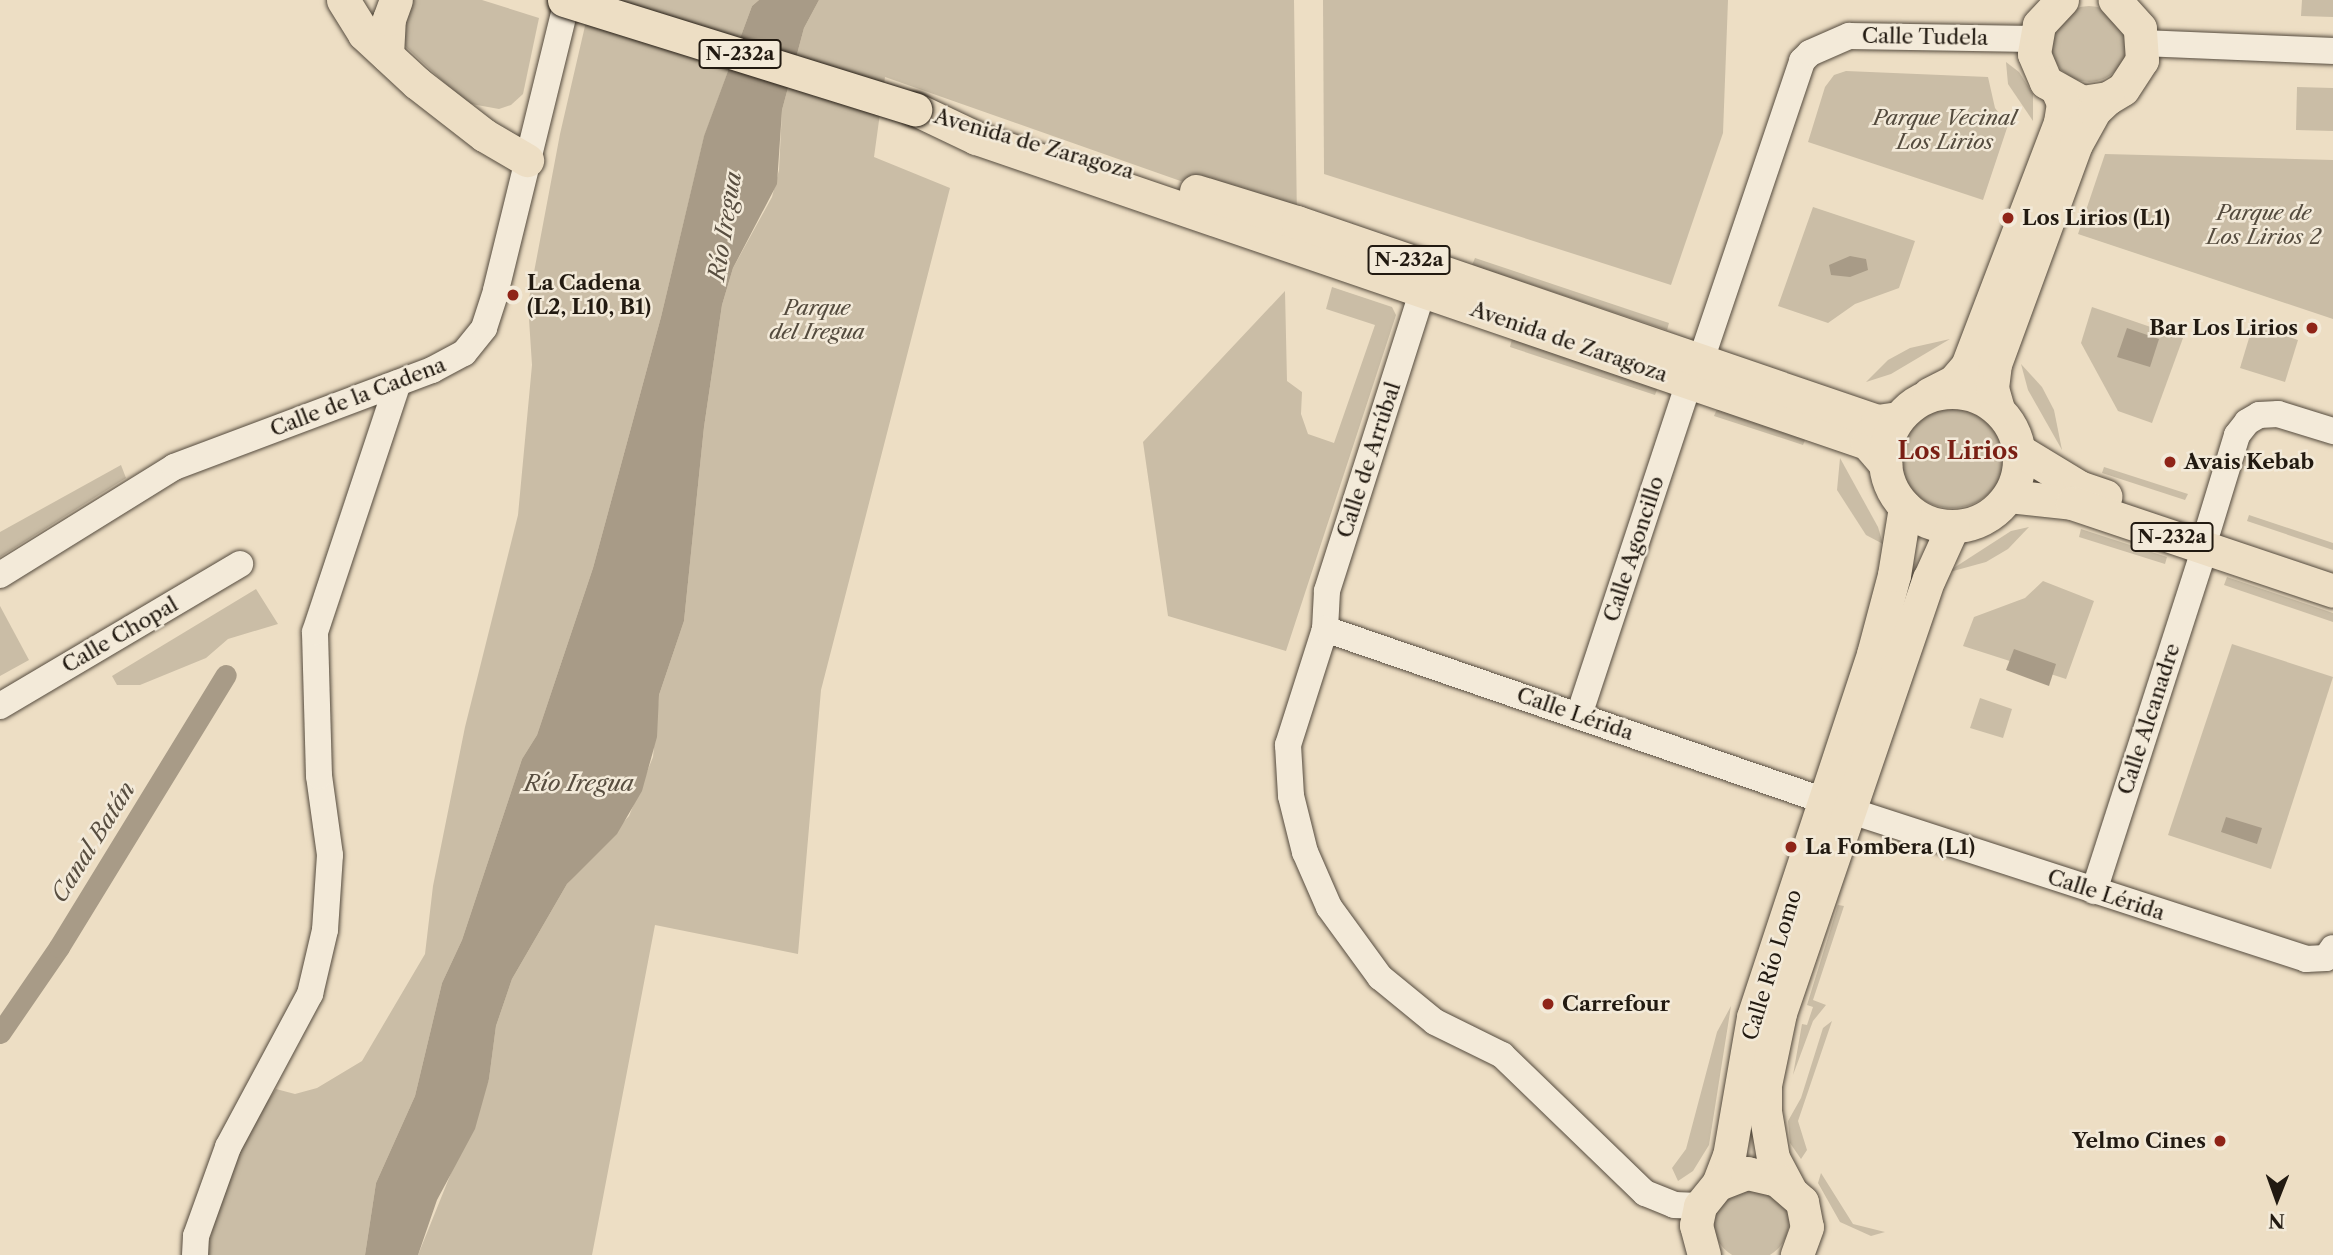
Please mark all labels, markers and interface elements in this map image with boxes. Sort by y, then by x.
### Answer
street label: Calle Tudela [1861,23,1989,51]
road number: N-232a [698,38,782,70]
street label: Avenida de Zaragoza [931,103,1137,185]
park label: Parque Vecinal Los Lirios [1873,105,2017,155]
water label: Río Iregua [703,170,747,282]
park label: Parque de Los Lirios 2 [2206,200,2322,250]
place label: Los Lirios (L1) [2022,205,2170,231]
marker: Los Lirios (L1) [2000,210,2016,226]
road number: N-232a [1367,244,1451,276]
place label: La Cadena (L2, L10, B1) [527,270,651,320]
marker: La Cadena (L2, L10, B1) [505,287,521,303]
park label: Parque del Iregua [769,295,865,345]
street label: Avenida de Zaragoza [1467,296,1671,388]
place label: Bar Los Lirios [2149,315,2298,341]
marker: Bar Los Lirios [2304,320,2320,336]
street label: Calle de la Cadena [267,352,449,442]
street label: Calle de Arrúbal [1332,379,1406,541]
district label: Los Lirios [1898,437,2018,465]
place label: Avais Kebab [2184,449,2314,475]
marker: Avais Kebab [2162,454,2178,470]
street label: Calle Agoncillo [1598,473,1670,625]
road number: N-232a [2130,522,2214,552]
street label: Calle Chopal [58,592,182,678]
street label: Calle Alcanadre [2113,640,2185,798]
street label: Calle Lérida [1513,682,1637,746]
water label: Río Iregua [524,769,634,797]
water label: Canal Batán [45,777,141,907]
place label: La Fombera (L1) [1805,834,1975,860]
marker: La Fombera (L1) [1783,839,1799,855]
street label: Calle Lérida [2044,864,2168,926]
street label: Calle Río Lomo [1737,887,1807,1043]
place label: Carrefour [1562,991,1670,1017]
marker: Carrefour [1540,996,1556,1012]
place label: Yelmo Cines [2072,1128,2206,1154]
marker: Yelmo Cines [2212,1133,2228,1149]
north arrow [2242,1164,2312,1234]
text: N [2268,1209,2285,1232]

